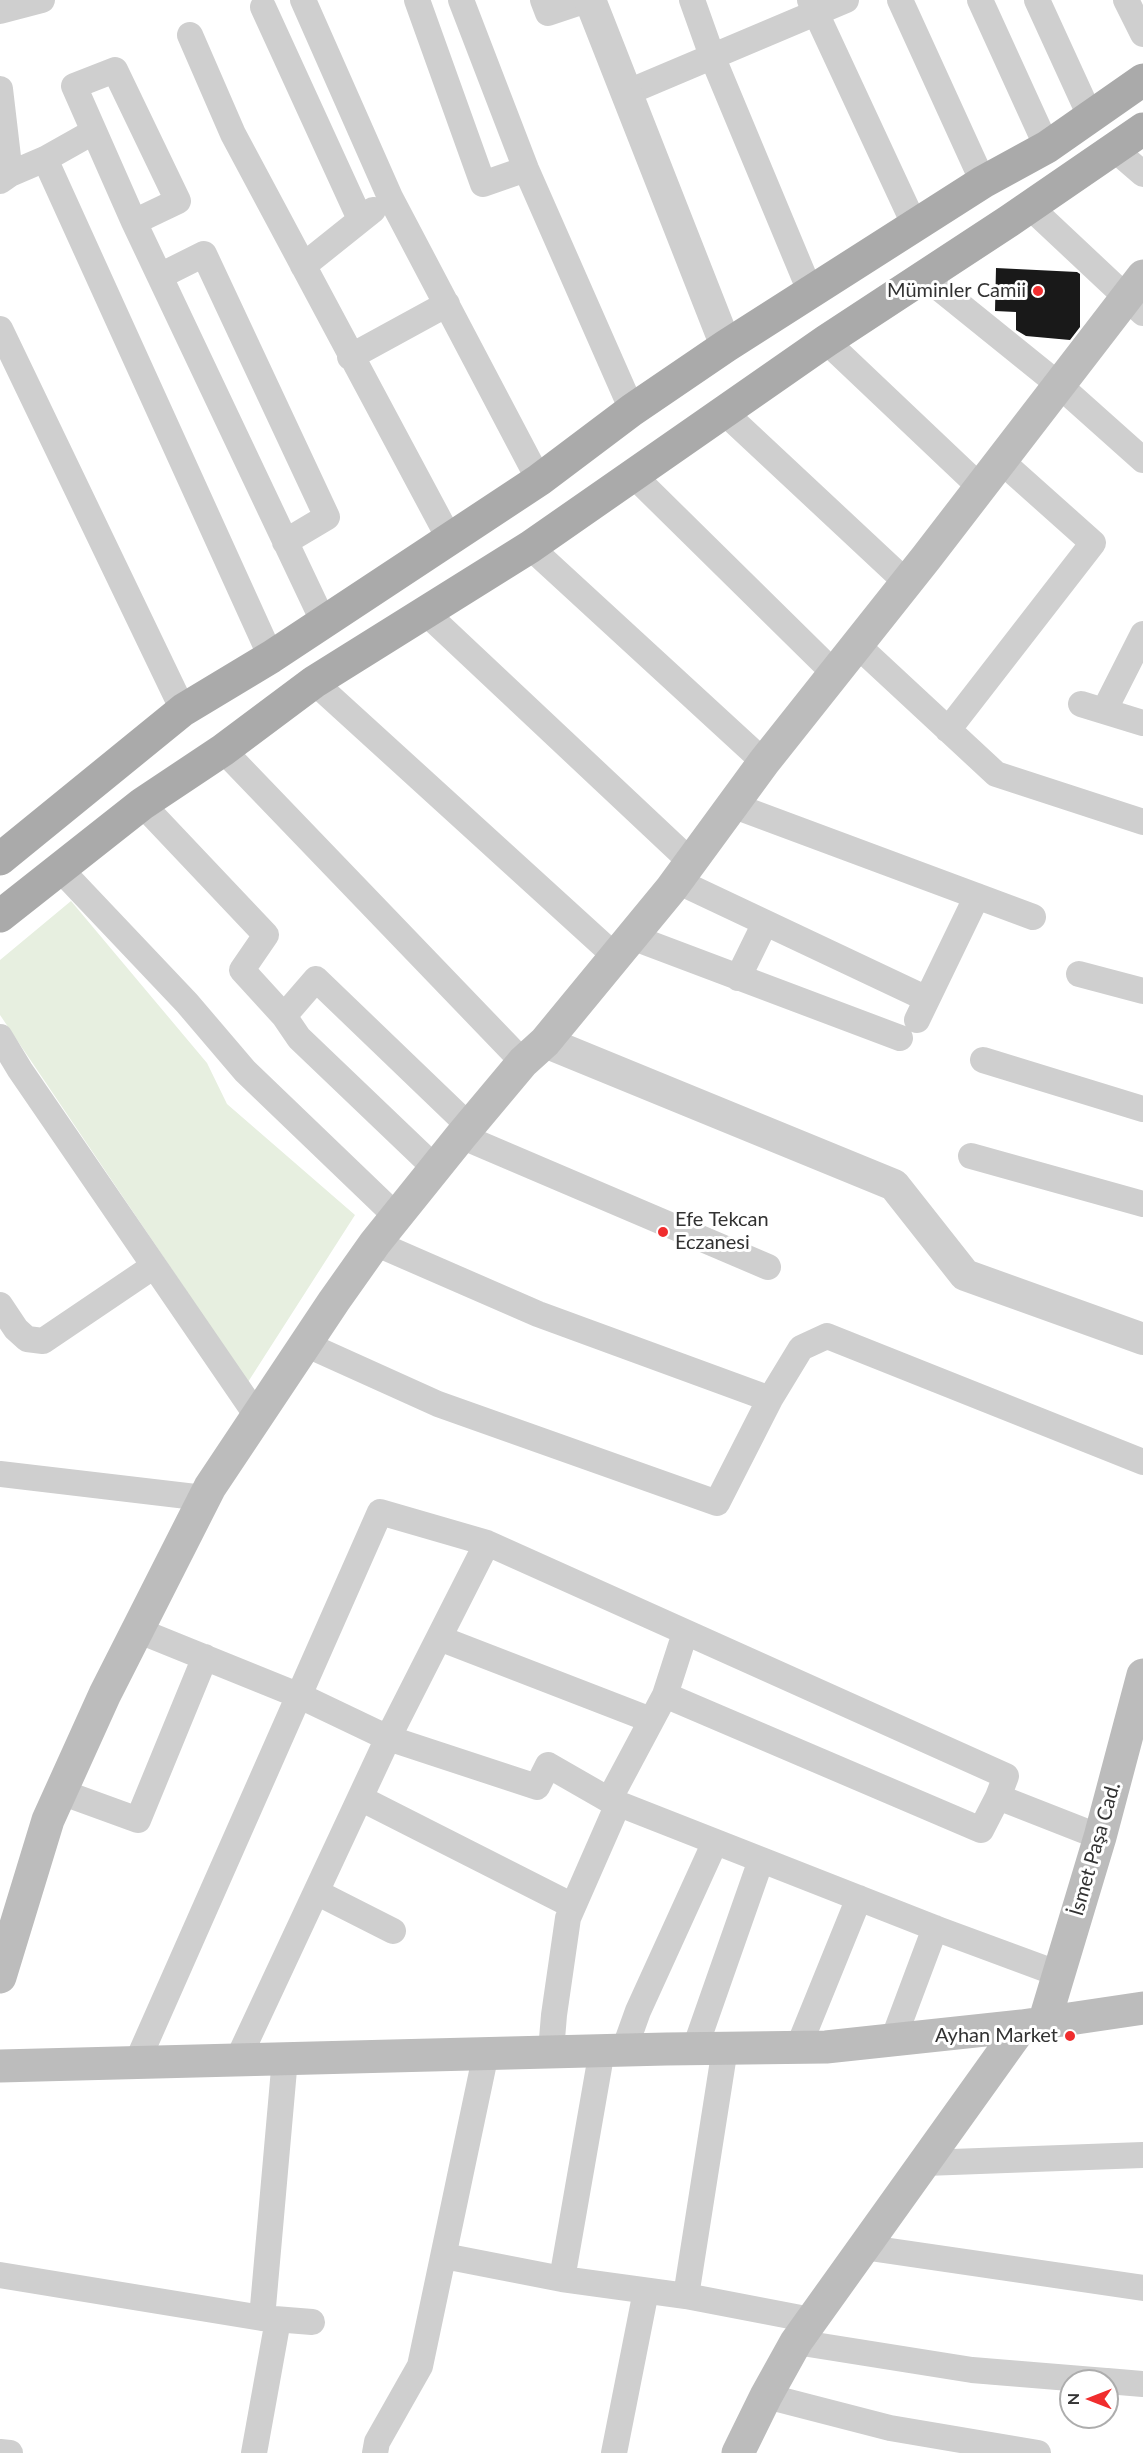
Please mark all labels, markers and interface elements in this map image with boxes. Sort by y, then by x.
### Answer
place label: Müminler Camii [887,279,1026,303]
marker: Müminler Camii [1031,284,1045,298]
place label: Efe Tekcan Eczanesi [675,1208,769,1255]
marker: Efe Tekcan Eczanesi [656,1225,670,1239]
street label: İsmet Paşa Cad. [1064,1779,1126,1919]
place label: Ayhan Market [935,2024,1058,2048]
marker: Ayhan Market [1063,2029,1077,2043]
north arrow [1059,2369,1119,2429]
text: N [1063,2393,1082,2405]

